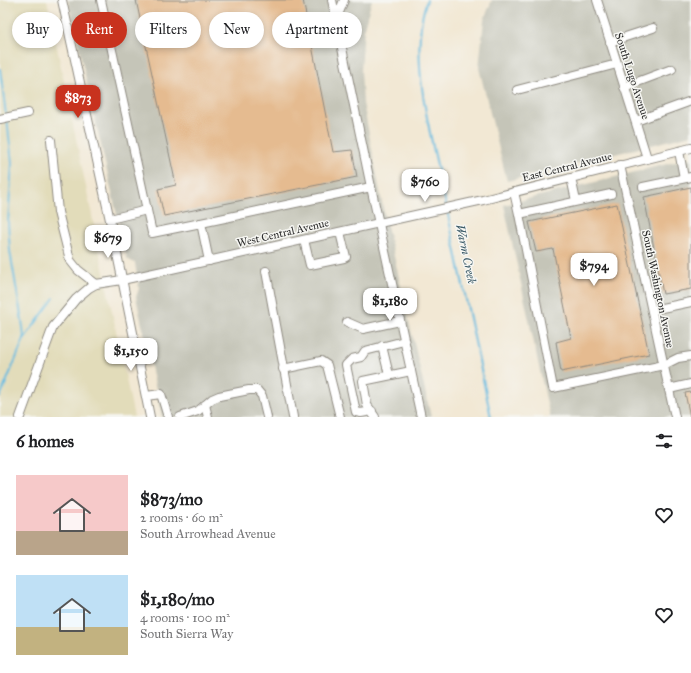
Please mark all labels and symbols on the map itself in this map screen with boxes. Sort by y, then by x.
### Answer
street label: South Lugo Avenue [612,31,652,121]
pin: $873 [54,85,102,119]
street label: East Central Avenue [521,149,614,184]
pin: $760 [401,169,449,203]
street label: West Central Avenue [236,216,331,250]
water label: Warm Creek [453,223,479,286]
pin: $679 [84,225,132,259]
street label: South Washington Avenue [639,229,677,349]
pin: $794 [570,253,618,287]
pin: $1,180 [357,288,423,322]
pin: $1,150 [98,338,164,372]

